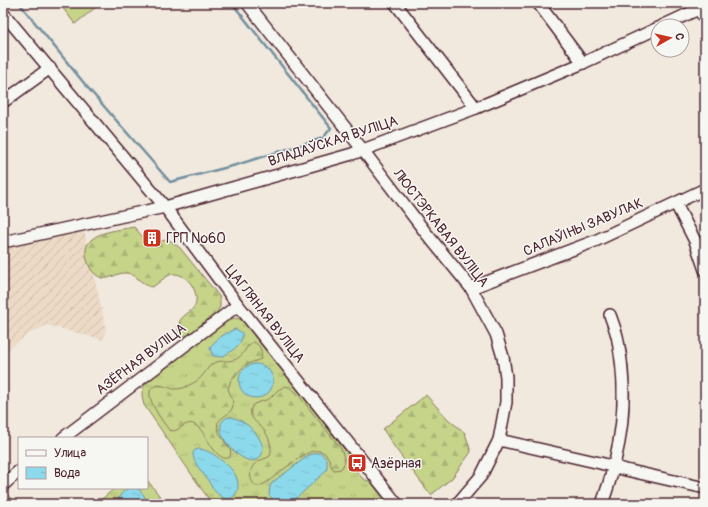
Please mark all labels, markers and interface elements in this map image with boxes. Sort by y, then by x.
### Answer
north arrow [650,18,690,58]
text: С [672,32,686,41]
street label: ВЛАДАЎСКАЯ ВУЛІЦА [266,112,400,170]
street label: ЛЮСТЭРКАВАЯ ВУЛІЦА [389,165,492,290]
street label: САЛАЎІНЫ ЗАВУЛАК [521,194,645,260]
building icon: ГРП №60 [141,227,163,249]
place label: ГРП №60 [166,230,226,247]
street label: ЦАГЛЯНАЯ ВУЛІЦА [222,262,308,366]
street label: АЗЁРНАЯ ВУЛІЦА [93,320,189,398]
legend [18,437,148,489]
text: Улица [54,446,86,461]
bus stop icon: Азёрная [346,452,368,474]
place label: Азёрная [371,455,421,472]
text: Вода [54,466,80,481]

